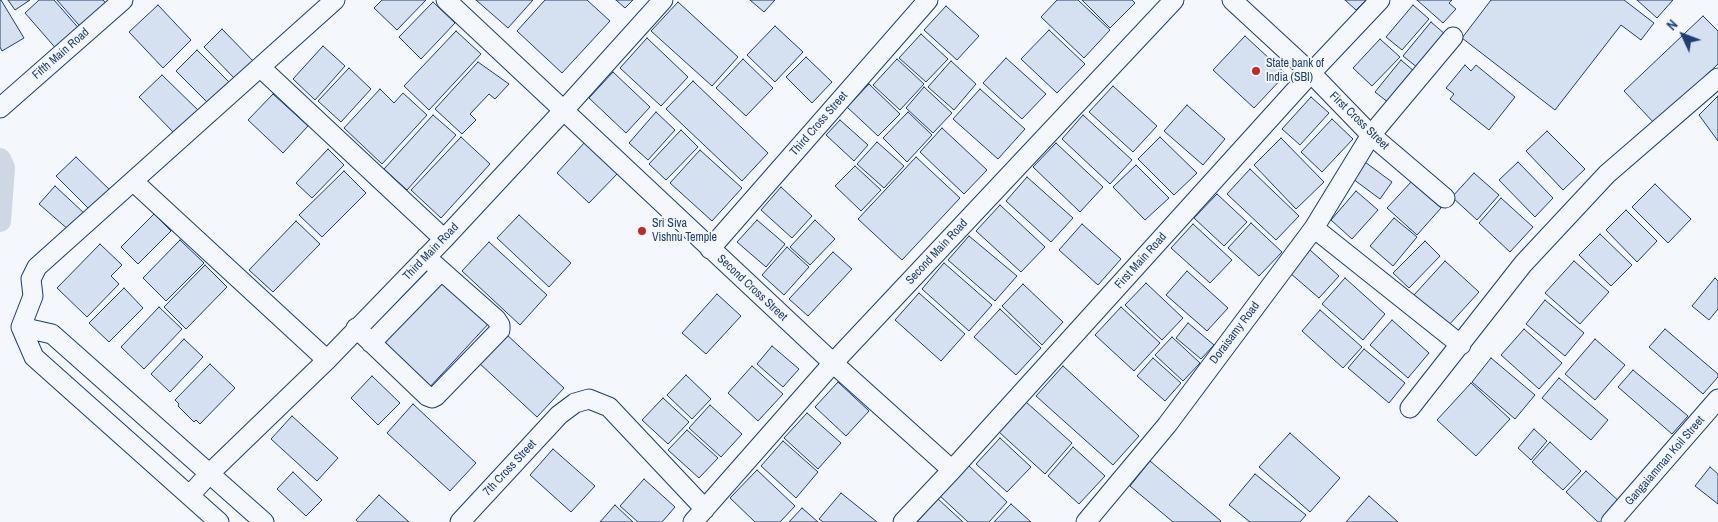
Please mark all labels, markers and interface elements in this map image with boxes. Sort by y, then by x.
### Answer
north arrow [1658,10,1708,60]
text: N [1663,16,1681,34]
street label: Fifth Main Road [30,25,92,83]
place label: State bank of India (SBI) [1266,57,1324,85]
marker: State bank of India (SBI) [1250,65,1262,77]
street label: Third Cross Street [787,89,851,159]
street label: First Cross Street [1326,89,1392,153]
street label: Second Main Road [903,216,971,288]
place label: Sri Siva Vishnu Temple [652,217,717,245]
street label: Third Main Road [400,220,462,284]
marker: Sri Siva Vishnu Temple [636,225,648,237]
street label: First Main Road [1112,230,1170,292]
street label: Second Cross Street [714,252,790,324]
street label: Doraisamy Road [1207,299,1263,367]
street label: Gangaiamman Koil Street [1622,413,1708,509]
street label: 7th Cross Street [480,437,540,499]

